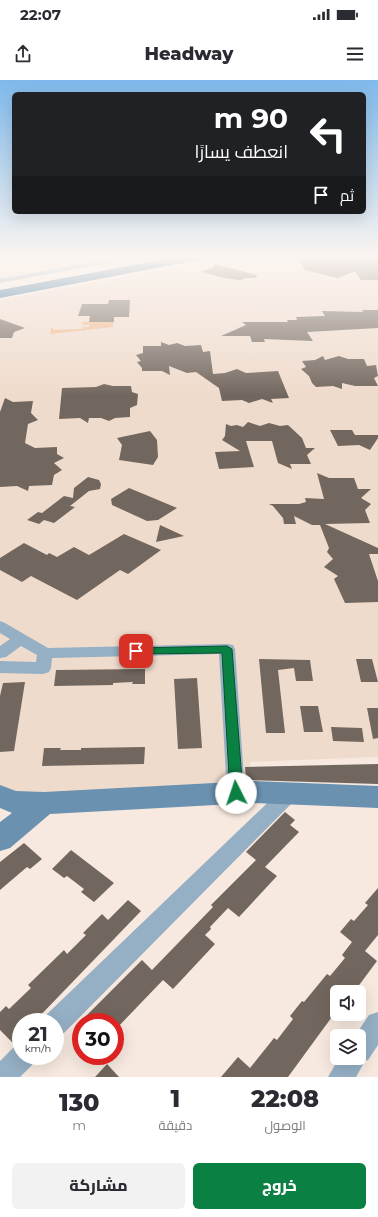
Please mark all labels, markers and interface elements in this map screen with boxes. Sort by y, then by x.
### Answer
text: 22:07 [20,5,61,24]
icon: share [12,43,34,65]
text: Headway [145,43,234,65]
icon: menu [344,43,366,65]
text: 90 m [214,101,288,135]
icon: left [302,108,354,160]
text: انعطف يسارًا [195,141,288,163]
icon: arrive [310,184,332,206]
text: ثم [340,186,354,205]
pin [119,634,153,668]
icon: arrive [125,640,147,662]
position arrow [215,772,257,814]
map controls [330,985,366,1065]
button: sound [330,985,366,1021]
speed limit sign: 30 [72,1013,124,1065]
text: 21 [28,1022,48,1046]
button: layers [330,1029,366,1065]
text: km/h [25,1042,51,1055]
text: 1 [170,1084,180,1113]
text: 22:08 [251,1084,319,1113]
text: 130 [59,1088,100,1117]
text: m [72,1117,86,1133]
text: دقيقة [158,1117,192,1133]
text: الوصول [264,1117,306,1133]
button: مشاركة [12,1163,185,1209]
button: خروج [193,1163,366,1209]

